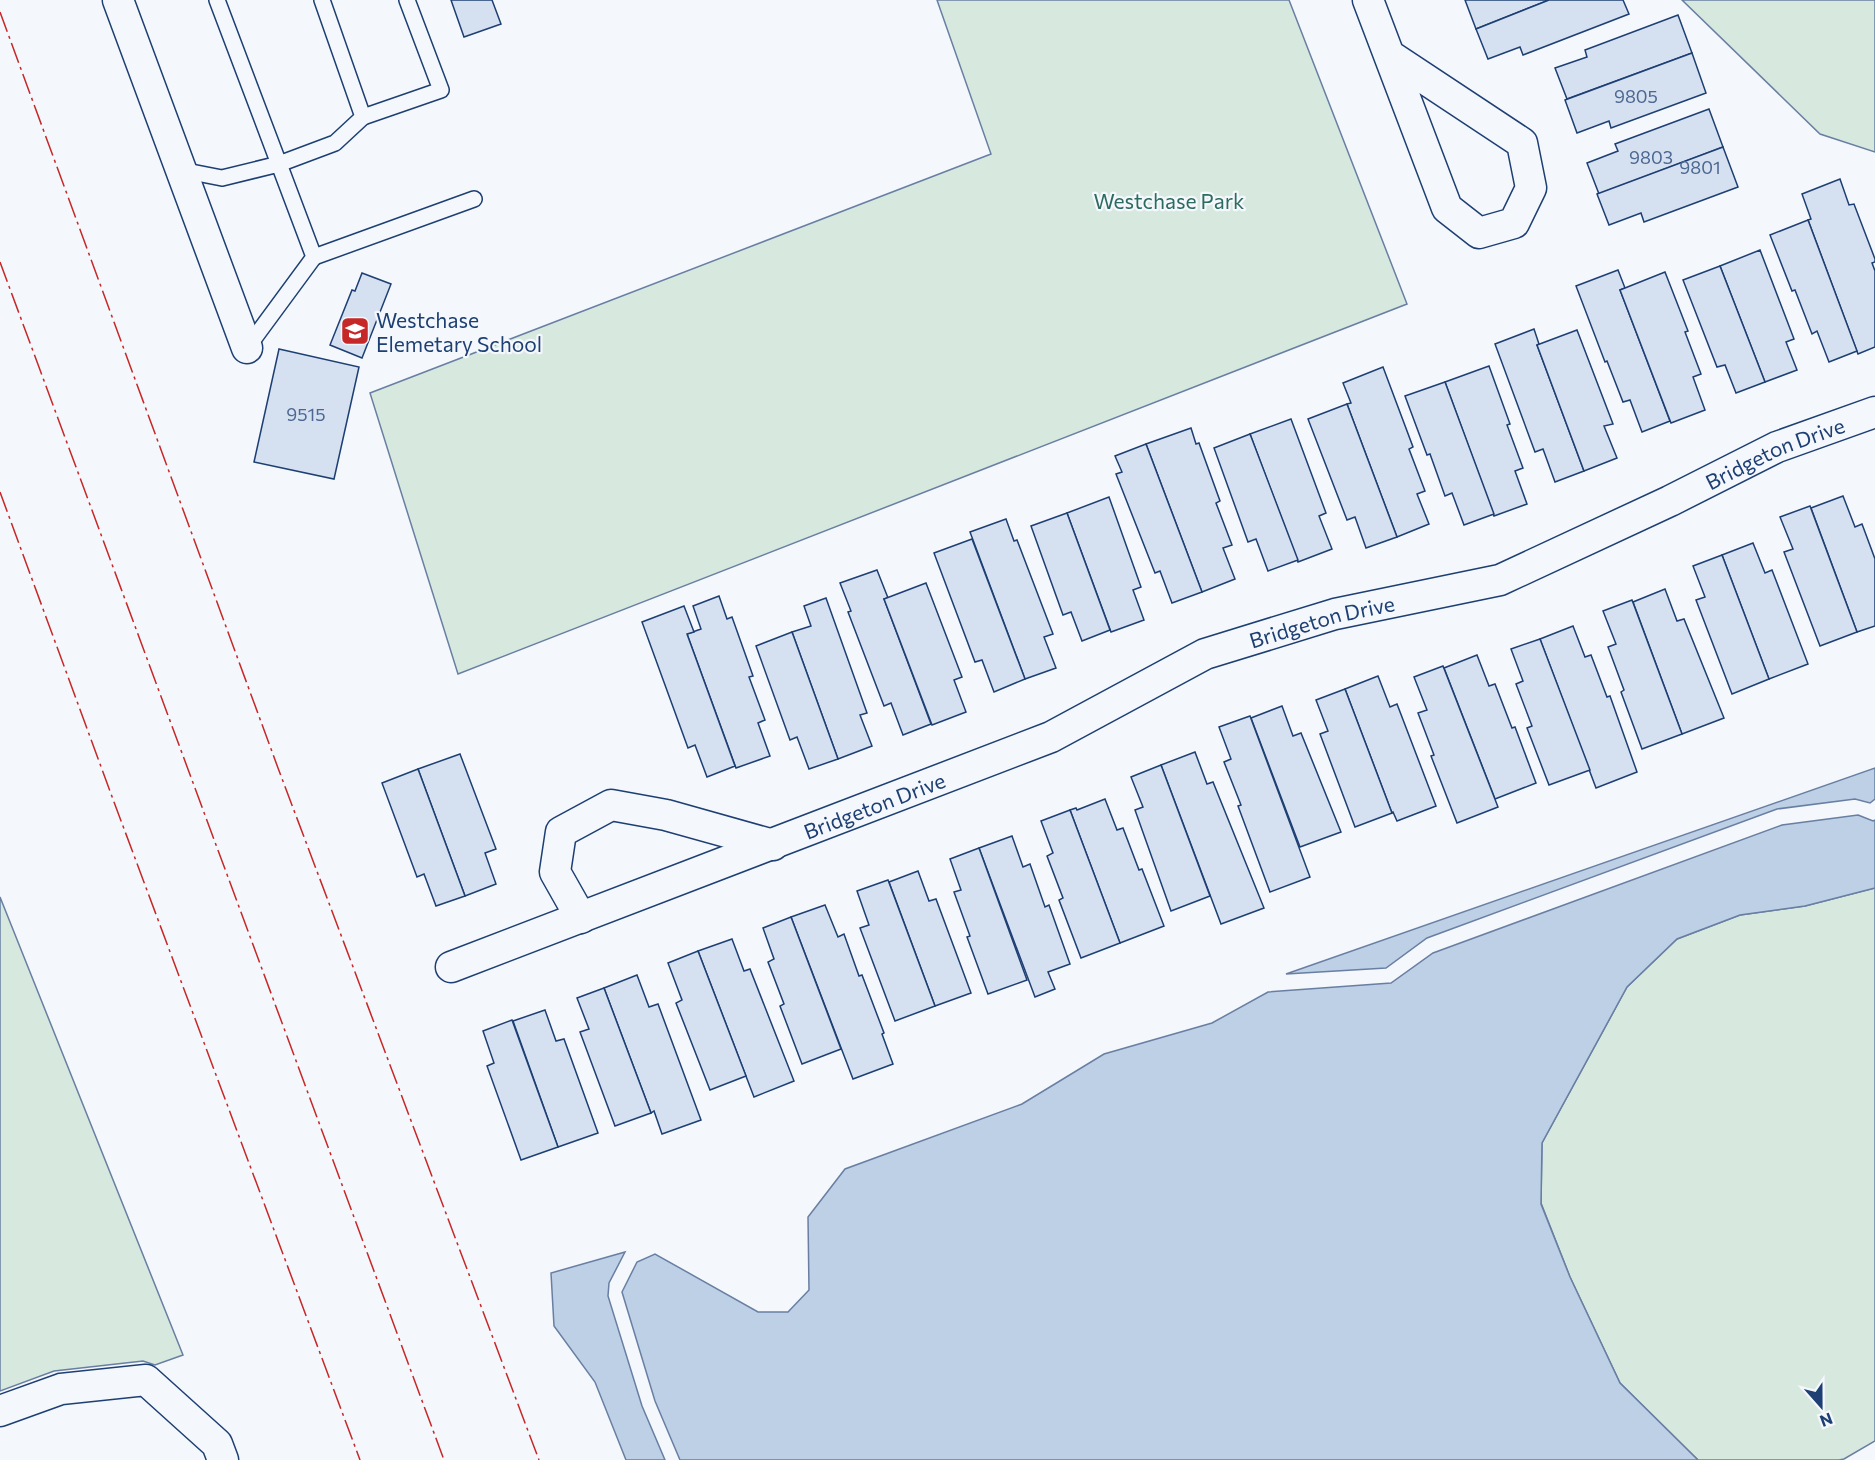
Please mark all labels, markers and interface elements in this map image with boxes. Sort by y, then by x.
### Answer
house number: 9805 [1614,85,1658,107]
house number: 9803 [1629,146,1673,168]
house number: 9801 [1679,156,1721,178]
park label: Westchase Park [1094,188,1244,213]
place label: Westchase Elemetary School [376,307,542,356]
school or university icon: Westchase Elemetary School [339,315,371,347]
house number: 9515 [286,403,326,425]
street label: Bridgeton Drive [1701,412,1848,494]
street label: Bridgeton Drive [1246,590,1396,652]
street label: Bridgeton Drive [800,766,948,843]
north arrow [1791,1376,1851,1436]
text: N [1818,1409,1836,1431]

